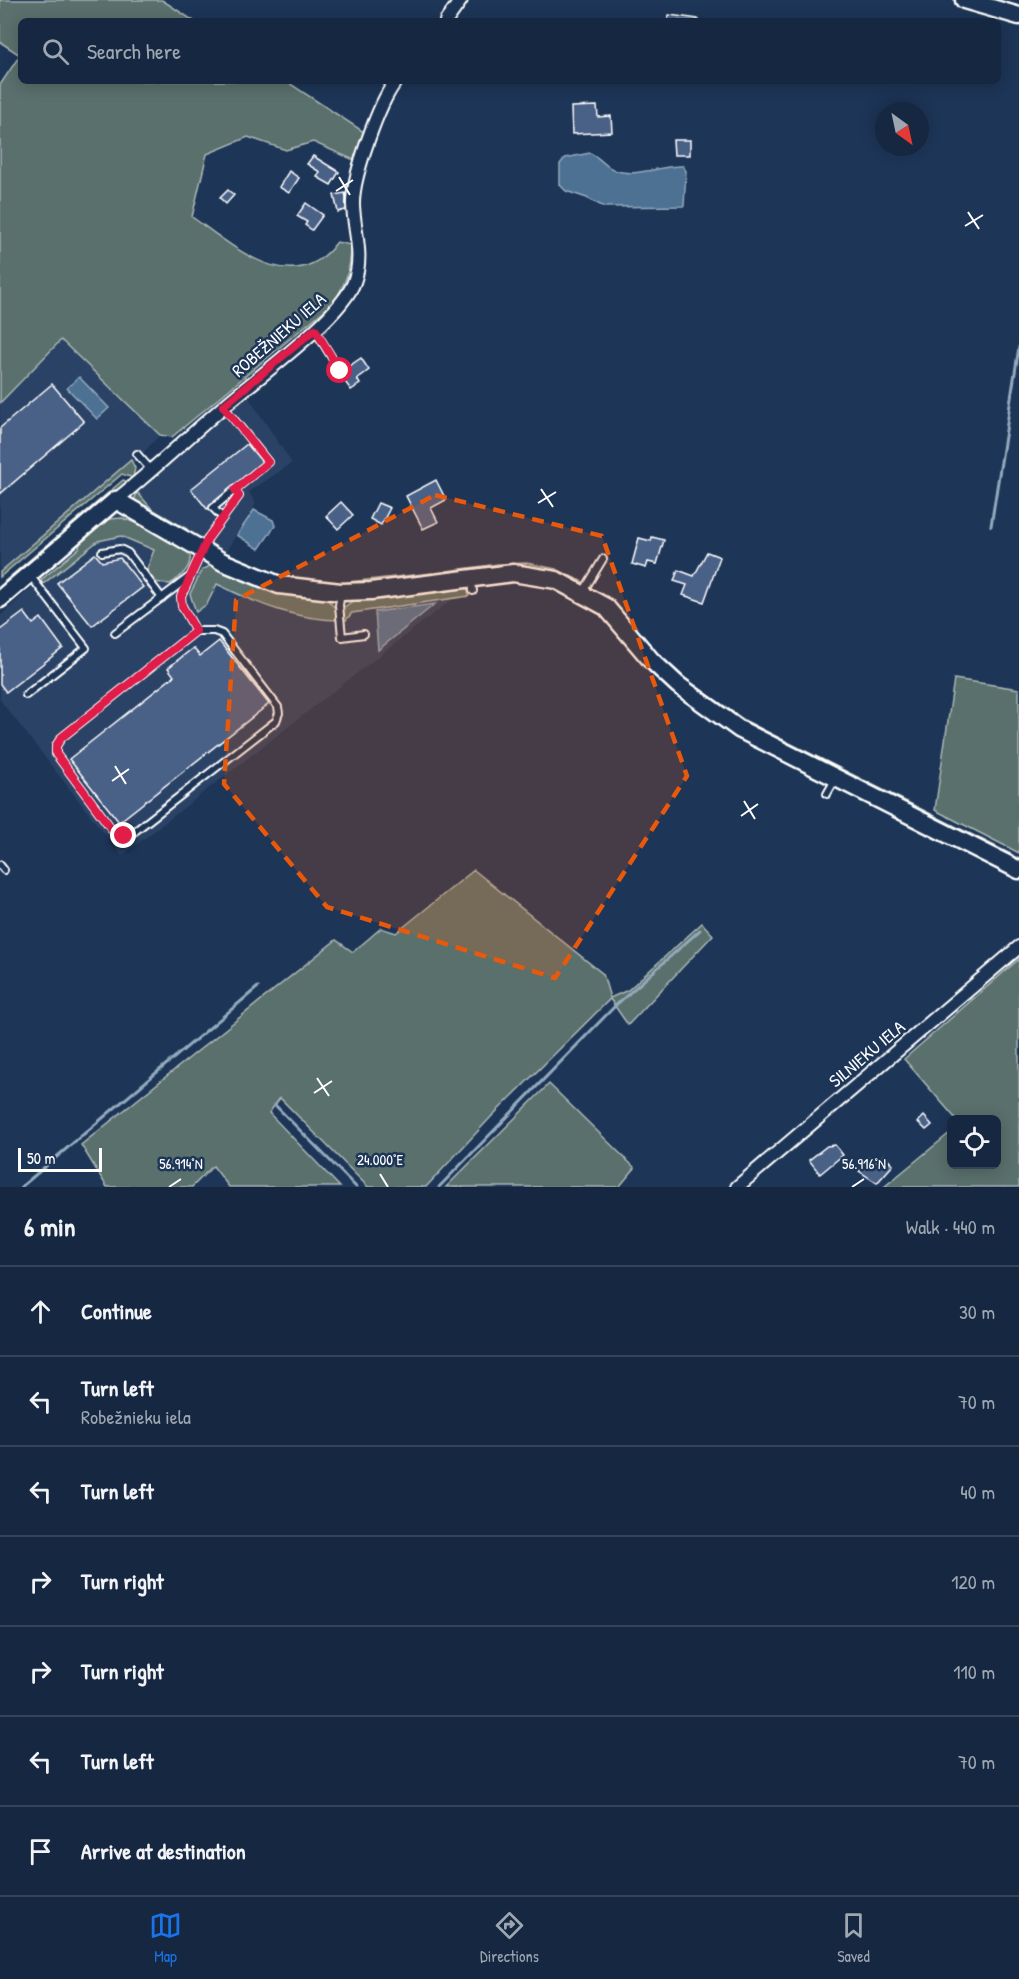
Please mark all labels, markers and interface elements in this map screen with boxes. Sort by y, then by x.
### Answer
search box [18,18,1001,84]
icon: search [39,35,72,68]
text: Search here [87,36,181,66]
north arrow [875,102,929,156]
street label: ROBEŽNIEKU IELA [226,287,331,383]
route start [326,357,352,383]
route end [110,822,136,848]
street label: SILNIEKU IELA [823,1014,910,1093]
map controls [947,1115,1001,1169]
button: locate [947,1115,1001,1169]
scale bar [18,1145,102,1172]
text: 50 m [27,1147,56,1169]
text: 24.000°E [357,1149,403,1170]
text: 56.914°N [159,1153,203,1174]
text: 56.916°N [842,1153,886,1174]
text: 6 min [24,1209,76,1244]
text: Walk · 440 m [906,1213,995,1240]
icon: ahead [24,1295,57,1328]
text: Continue [81,1296,152,1326]
text: 30 m [959,1298,995,1325]
text: Turn left [81,1373,154,1403]
icon: left [24,1385,57,1418]
text: 70 m [958,1388,995,1415]
text: Robežnieku iela [81,1403,191,1430]
icon: left [24,1475,57,1508]
text: Turn left [81,1476,154,1506]
text: 40 m [960,1478,995,1505]
icon: right [24,1565,57,1598]
text: Turn right [81,1566,164,1596]
text: 120 m [951,1568,995,1595]
icon: right [24,1655,57,1688]
text: Turn right [81,1656,164,1686]
text: 110 m [953,1658,995,1685]
icon: left [24,1745,57,1778]
text: Turn left [81,1746,154,1776]
text: 70 m [958,1748,995,1775]
icon: arrive [24,1835,57,1868]
text: Arrive at destination [81,1836,246,1866]
tab: Map [149,1909,182,1967]
tab: Directions [480,1909,539,1967]
tab: Saved [837,1909,870,1967]

